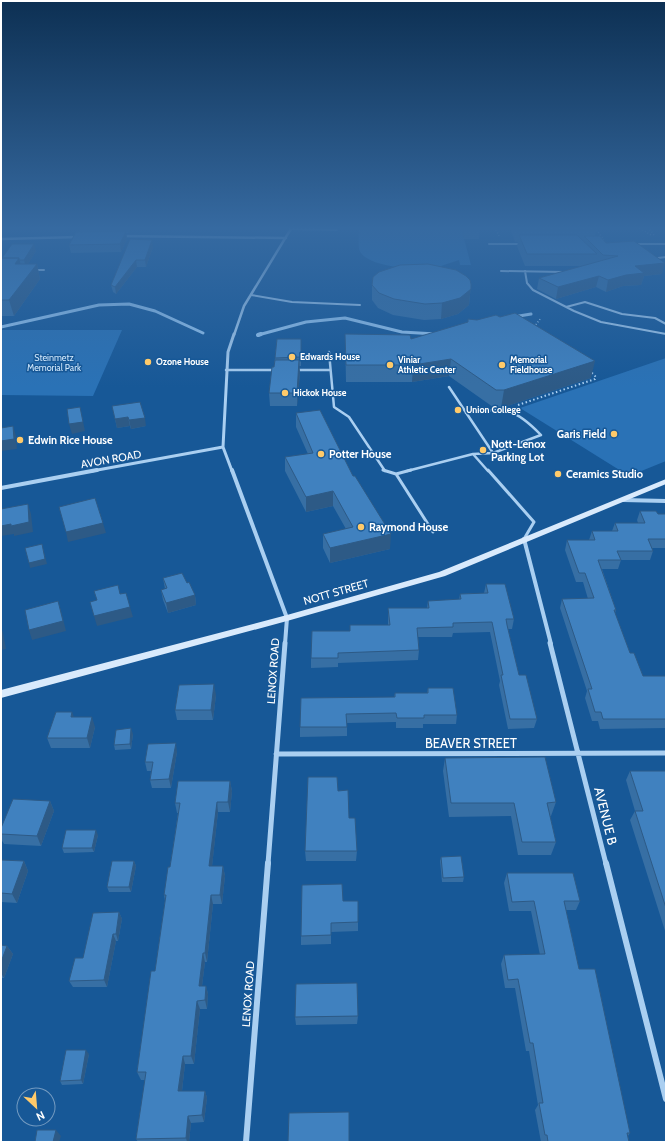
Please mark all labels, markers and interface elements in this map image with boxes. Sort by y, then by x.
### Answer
place label: Edwards House [300,351,360,362]
park label: Steinmetz Memorial Park [27,352,81,373]
marker: Edwards House [287,352,297,362]
place label: Viniar Athletic Center [398,354,455,375]
place label: Memorial Fieldhouse [510,354,553,375]
place label: Ozone House [156,356,209,367]
marker: Ozone House [143,357,153,367]
marker: Viniar Athletic Center [385,360,395,370]
marker: Memorial Fieldhouse [497,360,507,370]
place label: Hickok House [293,387,347,398]
marker: Hickok House [280,388,290,398]
place label: Union College [466,404,521,415]
marker: Union College [453,405,463,415]
place label: Garis Field [557,427,606,441]
marker: Garis Field [609,429,619,439]
place label: Edwin Rice House [28,433,113,447]
marker: Edwin Rice House [15,435,25,445]
place label: Nott-Lenox Parking Lot [491,437,546,464]
marker: Nott-Lenox Parking Lot [478,445,488,455]
street label: AVON ROAD [80,447,142,471]
place label: Potter House [329,447,392,461]
marker: Potter House [316,449,326,459]
place label: Ceramics Studio [566,467,643,481]
marker: Ceramics Studio [553,469,563,479]
place label: Raymond House [369,520,449,534]
marker: Raymond House [356,522,366,532]
street label: NOTT STREET [302,576,370,608]
street label: LENOX ROAD [264,637,282,705]
street label: BEAVER STREET [425,735,517,751]
street label: AVENUE B [591,785,621,847]
street label: LENOX ROAD [239,960,257,1028]
north arrow [16,1087,56,1127]
text: N [34,1108,47,1124]

